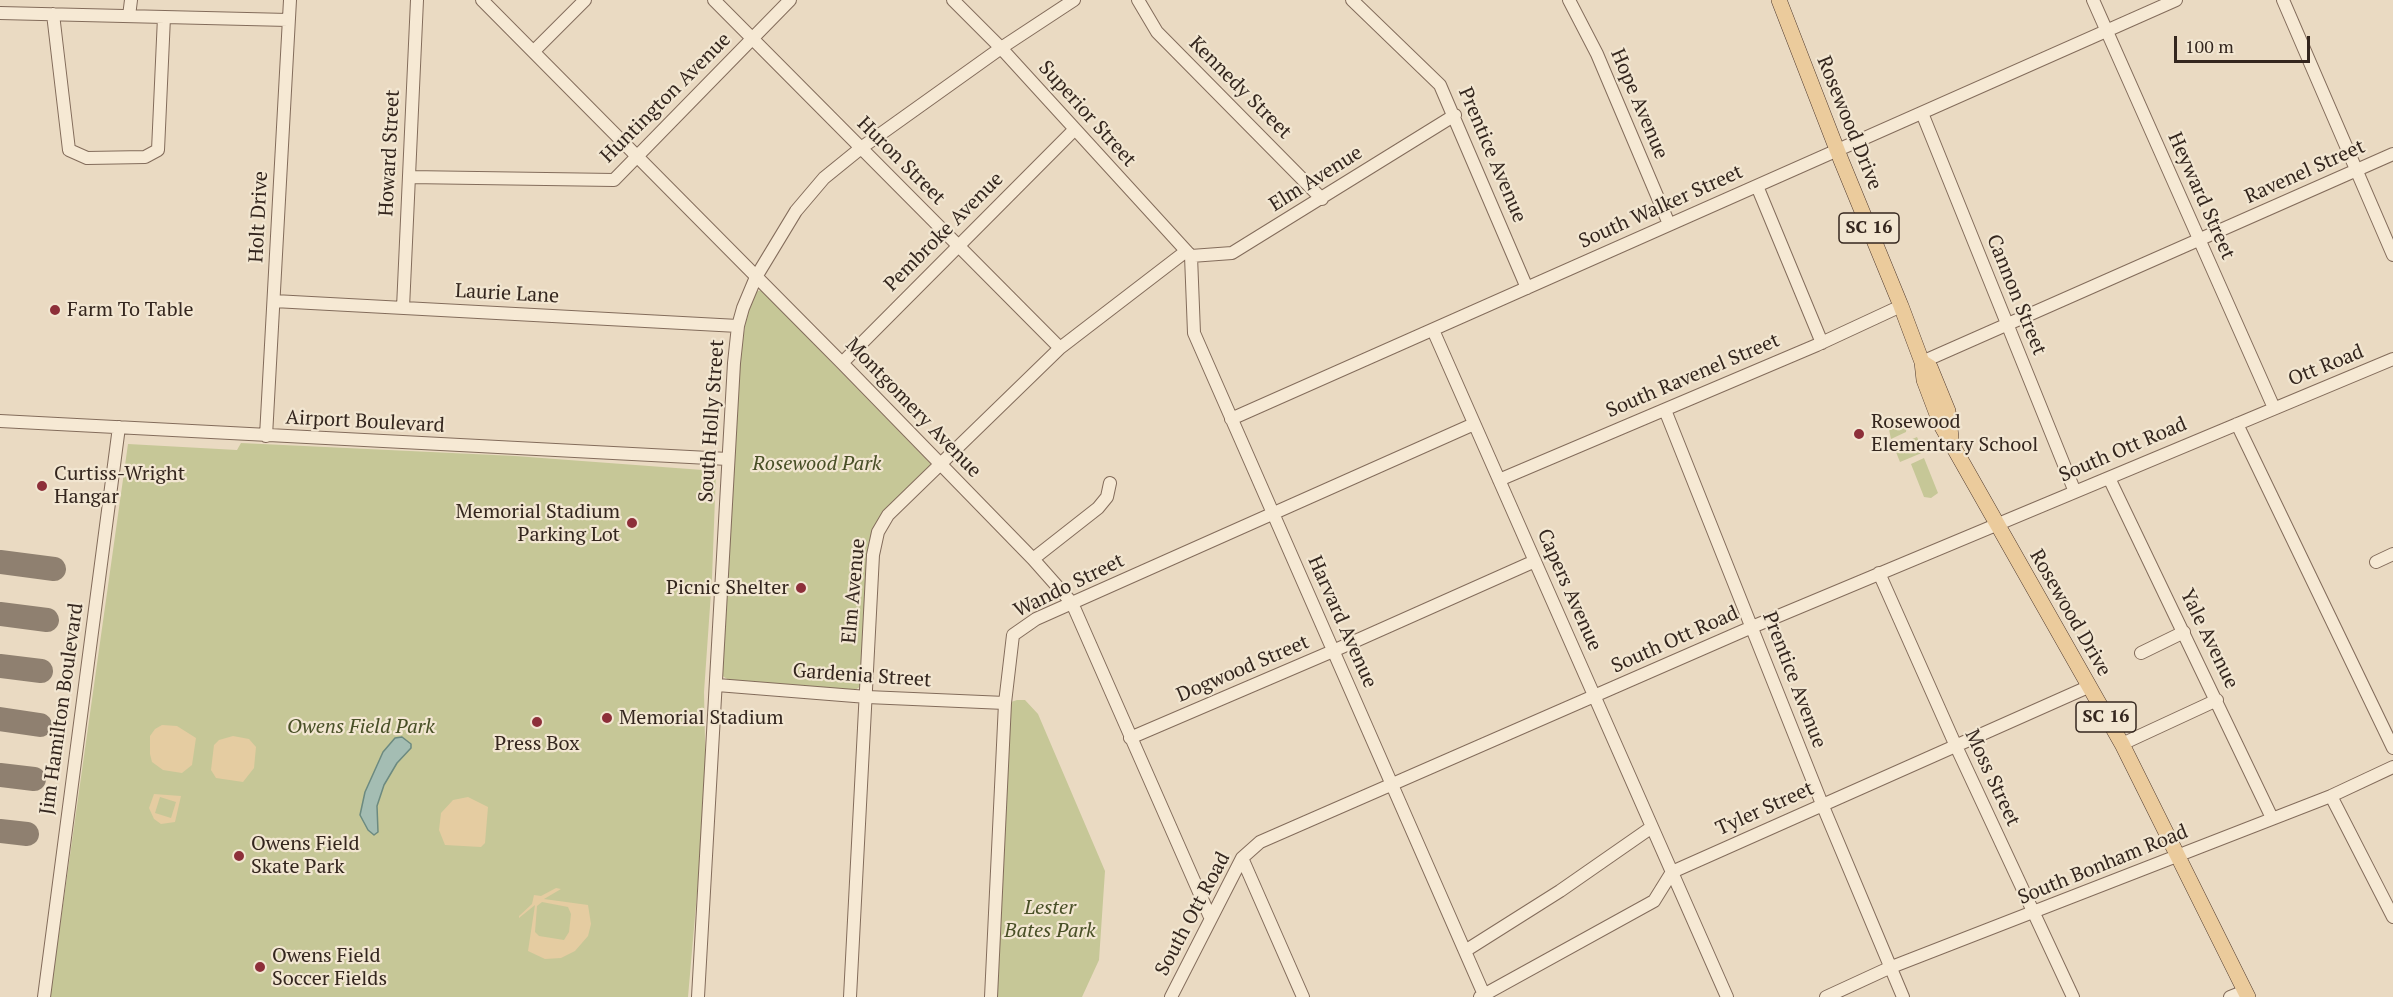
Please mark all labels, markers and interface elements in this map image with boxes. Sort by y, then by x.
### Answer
scale bar [2177,24,2314,62]
street label: Huntington Avenue [596,28,736,168]
street label: Kennedy Street [1184,32,1296,144]
text: 100 m [2185,34,2234,58]
street label: Hope Avenue [1605,45,1673,163]
street label: Rosewood Drive [1811,53,1887,193]
street label: Superior Street [1033,56,1141,172]
street label: Prentice Avenue [1453,84,1531,226]
street label: Howard Street [375,89,405,217]
street label: Huron Street [852,112,950,210]
street label: Heyward Street [2162,129,2240,263]
street label: Ravenel Street [2241,135,2369,209]
street label: Elm Avenue [1265,141,1367,217]
street label: South Walker Street [1575,160,1747,254]
street label: Pembroke Avenue [879,167,1009,297]
street label: Holt Drive [245,171,273,263]
road number: SC 16 [1839,213,1899,243]
street label: Cannon Street [1981,231,2051,359]
street label: Laurie Lane [454,279,560,309]
place label: Farm To Table [67,298,194,322]
marker: Farm To Table [48,303,62,317]
street label: South Ravenel Street [1603,329,1783,423]
street label: Montgomery Avenue [840,333,986,483]
street label: South Holly Street [694,339,730,503]
street label: Ott Road [2285,340,2367,392]
street label: Airport Boulevard [285,406,445,438]
place label: Rosewood Elementary School [1871,410,2038,457]
street label: South Ott Road [2056,412,2190,488]
marker: Rosewood Elementary School [1852,427,1866,441]
park label: Rosewood Park [753,452,881,476]
place label: Curtiss-Wright Hangar [54,462,185,509]
marker: Curtiss-Wright Hangar [35,479,49,493]
place label: Memorial Stadium Parking Lot [456,500,620,547]
marker: Memorial Stadium Parking Lot [625,516,639,530]
street label: Capers Avenue [1531,525,1607,655]
street label: Elm Avenue [837,538,871,644]
street label: Rosewood Drive [2024,545,2116,681]
street label: Wando Street [1010,549,1128,623]
street label: Harvard Avenue [1302,552,1382,692]
place label: Picnic Shelter [666,576,789,600]
marker: Picnic Shelter [794,581,808,595]
street label: Yale Avenue [2175,585,2243,693]
street label: South Ott Road [1608,601,1742,679]
street label: Jim Hamilton Boulevard [35,602,89,816]
street label: Prentice Avenue [1757,608,1831,752]
street label: Dogwood Street [1173,630,1313,708]
street label: Gardenia Street [792,659,932,693]
road number: SC 16 [2076,702,2136,732]
place label: Memorial Stadium [619,706,783,730]
marker: Memorial Stadium [600,711,614,725]
park label: Owens Field Park [287,715,435,739]
marker: Press Box [530,715,544,729]
street label: Moss Street [1959,726,2025,830]
place label: Press Box [494,732,580,756]
street label: Tyler Street [1712,777,1818,841]
street label: South Bonham Road [2015,820,2191,910]
place label: Owens Field Skate Park [251,832,360,879]
street label: South Ott Road [1150,848,1236,980]
marker: Owens Field Skate Park [232,849,246,863]
park label: Lester Bates Park [1004,896,1096,943]
place label: Owens Field Soccer Fields [272,944,387,991]
marker: Owens Field Soccer Fields [253,960,267,974]

